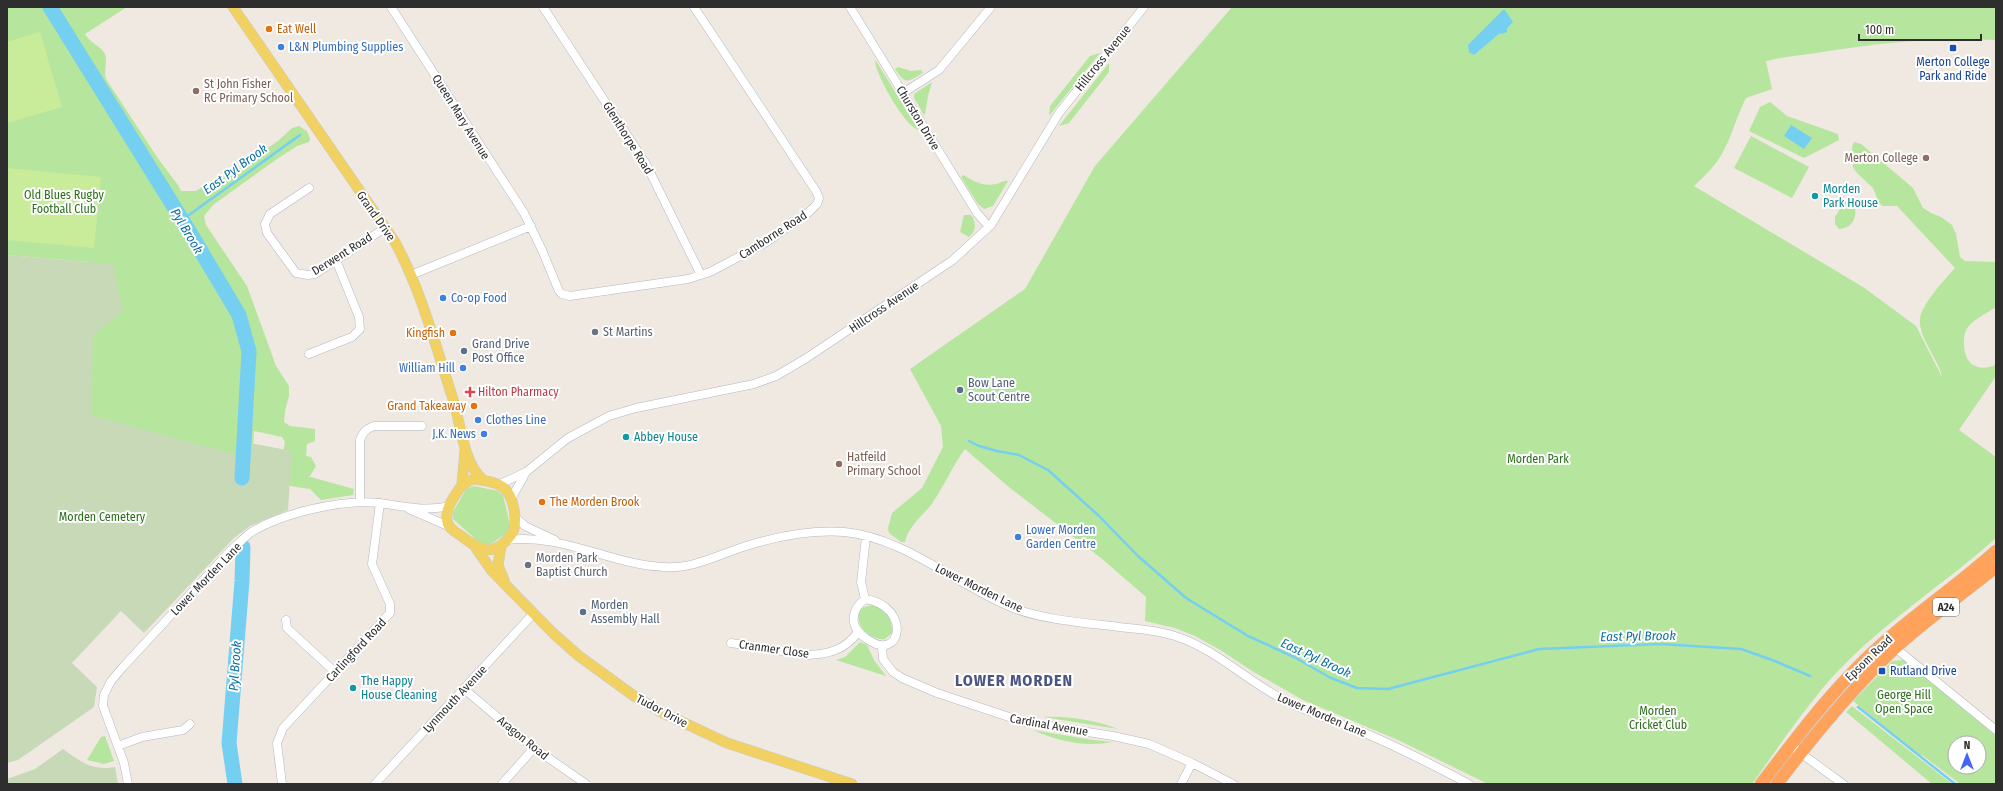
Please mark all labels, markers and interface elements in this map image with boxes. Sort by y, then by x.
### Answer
scale bar [1859,16,1981,42]
place label: Eat Well [277,22,316,36]
street label: Hillcross Avenue [1072,22,1134,94]
text: 100 m [1865,23,1894,37]
marker: Eat Well [264,24,274,34]
place label: L&N Plumbing Supplies [289,40,403,54]
marker: L&N Plumbing Supplies [276,42,286,52]
marker: Merton College Park and Ride [1948,43,1958,53]
place label: Merton College Park and Ride [1916,55,1990,83]
street label: Queen Mary Avenue [429,72,493,162]
place label: St John Fisher RC Primary School [204,77,293,105]
street label: Churston Drive [893,83,943,153]
marker: St John Fisher RC Primary School [191,86,201,96]
street label: Glenthorpe Road [600,99,656,177]
water label: East Pyl Brook [200,140,270,197]
place label: Merton College [1844,151,1918,165]
marker: Merton College [1921,153,1931,163]
place label: Morden Park House [1823,182,1878,210]
park label: Old Blues Rugby Football Club [24,188,105,216]
street label: Grand Drive [354,188,398,244]
marker: Morden Park House [1810,191,1820,201]
water label: Pyl Brook [168,206,207,257]
street label: Camborne Road [737,208,809,262]
street label: Derwent Road [309,230,375,278]
street label: Hillcross Avenue [847,279,921,335]
place label: Co-op Food [451,291,507,305]
marker: Co-op Food [438,293,448,303]
place label: St Martins [603,325,653,339]
place label: Kingfish [406,326,445,340]
marker: St Martins [590,327,600,337]
marker: Kingfish [448,328,458,338]
place label: Grand Drive Post Office [472,337,530,365]
marker: Grand Drive Post Office [459,346,469,356]
place label: William Hill [399,361,455,375]
marker: William Hill [458,363,468,373]
place label: Bow Lane Scout Centre [968,376,1030,404]
place label: Hilton Pharmacy [478,385,559,399]
marker: Bow Lane Scout Centre [955,385,965,395]
marker: Hilton Pharmacy [465,387,475,397]
place label: Grand Takeaway [387,399,467,413]
marker: Grand Takeaway [469,401,479,411]
place label: Clothes Line [486,413,546,427]
marker: Clothes Line [473,415,483,425]
place label: J.K. News [432,427,476,441]
marker: J.K. News [479,429,489,439]
place label: Abbey House [634,430,698,444]
marker: Abbey House [621,432,631,442]
place label: Hatfeild Primary School [847,450,921,478]
park label: Morden Park [1507,452,1569,466]
marker: Hatfeild Primary School [834,459,844,469]
place label: The Morden Brook [550,495,640,509]
marker: The Morden Brook [537,497,547,507]
park label: Morden Cemetery [59,510,146,524]
place label: Lower Morden Garden Centre [1026,523,1096,551]
marker: Lower Morden Garden Centre [1013,532,1023,542]
street label: Lower Morden Lane [168,540,244,618]
place label: Morden Park Baptist Church [536,551,608,579]
marker: Morden Park Baptist Church [523,560,533,570]
street label: Lower Morden Lane [933,561,1025,615]
place label: Morden Assembly Hall [591,598,660,626]
road number: A24 [1933,598,1959,616]
marker: Morden Assembly Hall [578,607,588,617]
street label: Carlingford Road [323,615,389,685]
water label: East Pyl Brook [1600,628,1676,644]
street label: Epsom Road [1842,632,1896,684]
water label: East Pyl Brook [1279,635,1354,681]
street label: Cranmer Close [738,637,810,661]
water label: Pyl Brook [226,640,244,692]
street label: Lynmouth Avenue [420,662,490,736]
place label: Rutland Drive [1890,664,1957,678]
marker: Rutland Drive [1877,666,1887,676]
district label: LOWER MORDEN [955,671,1073,690]
place label: The Happy House Cleaning [361,674,437,702]
marker: The Happy House Cleaning [348,683,358,693]
park label: George Hill Open Space [1875,688,1933,716]
street label: Lower Morden Lane [1275,690,1369,740]
street label: Tudor Drive [634,692,690,730]
park label: Morden Cricket Club [1629,704,1687,732]
street label: Cardinal Avenue [1009,711,1089,739]
street label: Aragon Road [495,713,551,763]
north arrow [1947,735,1987,775]
text: N [1964,739,1970,752]

